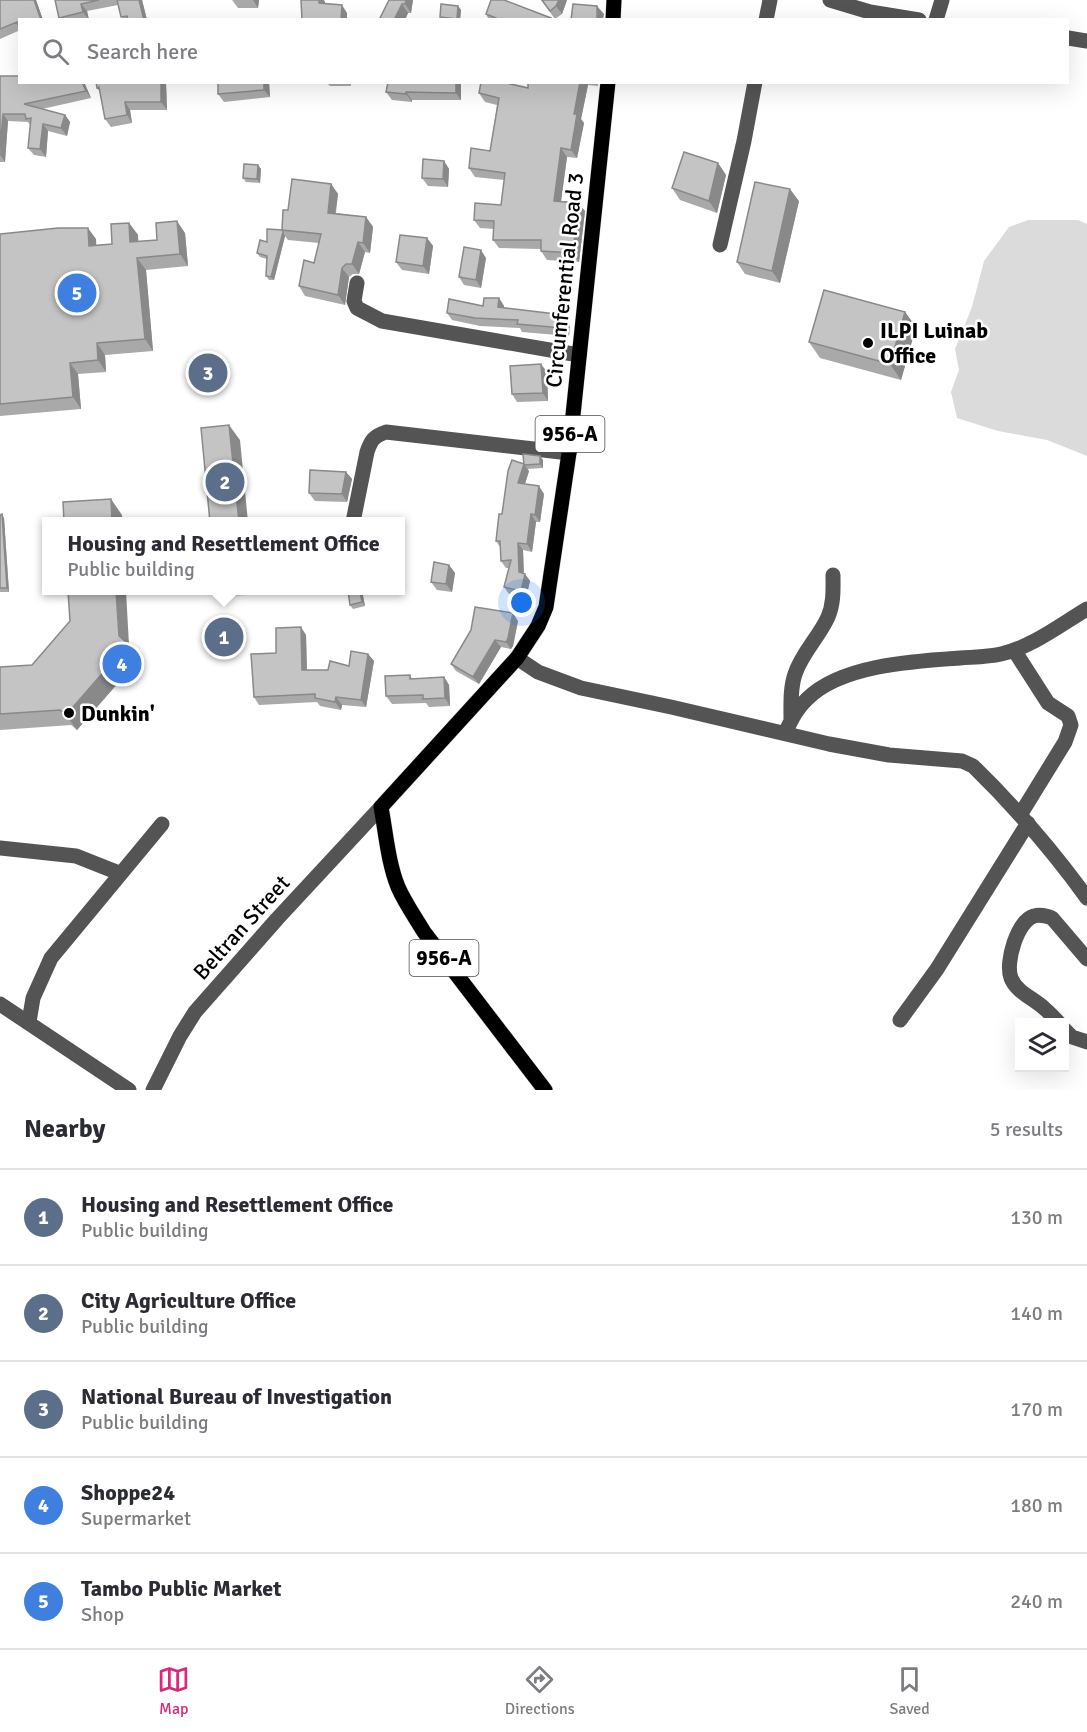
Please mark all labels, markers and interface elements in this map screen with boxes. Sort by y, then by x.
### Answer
search box [18,18,1069,84]
icon: search [39,35,72,68]
text: Search here [87,38,198,65]
street label: Circumferential Road 3 [540,171,589,389]
pin: 5 [58,270,97,316]
place label: ILPI Luinab Office [880,317,988,369]
marker: ILPI Luinab Office [861,336,875,350]
pin: 3 [188,350,228,395]
road number: 956-A [536,416,604,452]
pin: 2 [206,460,244,504]
popup [42,517,405,595]
text: Housing and Resettlement Office [67,530,380,557]
text: Public building [67,557,195,582]
your location [507,588,536,617]
pin: 1 [204,614,244,660]
pin: 4 [102,642,142,686]
place label: Dunkin' [81,700,155,727]
marker: Dunkin' [62,706,76,720]
street label: Beltran Street [187,869,296,985]
road number: 956-A [410,940,478,976]
map controls [1015,1018,1069,1072]
button: layers [1015,1018,1069,1072]
text: Nearby [24,1113,105,1145]
text: 5 results [990,1117,1063,1142]
text: Housing and Resettlement Office [81,1191,394,1218]
text: 1 [38,1205,49,1230]
text: 130 m [1010,1205,1063,1230]
text: Public building [81,1218,209,1243]
text: City Agriculture Office [81,1287,296,1314]
text: 2 [38,1301,49,1326]
text: 140 m [1010,1301,1063,1326]
text: Public building [81,1314,209,1339]
text: National Bureau of Investigation [81,1383,392,1410]
text: 3 [38,1397,49,1422]
text: 170 m [1010,1397,1063,1422]
text: Public building [81,1410,209,1435]
text: Shoppe24 [81,1479,175,1506]
text: 4 [38,1493,49,1518]
text: 180 m [1010,1493,1063,1518]
text: Supermarket [81,1506,191,1531]
text: Tambo Public Market [81,1575,282,1602]
text: 5 [38,1589,49,1614]
text: 240 m [1010,1589,1063,1614]
text: Shop [81,1602,124,1627]
tab: Map [157,1663,190,1719]
tab: Directions [505,1663,575,1719]
tab: Saved [889,1663,930,1719]

